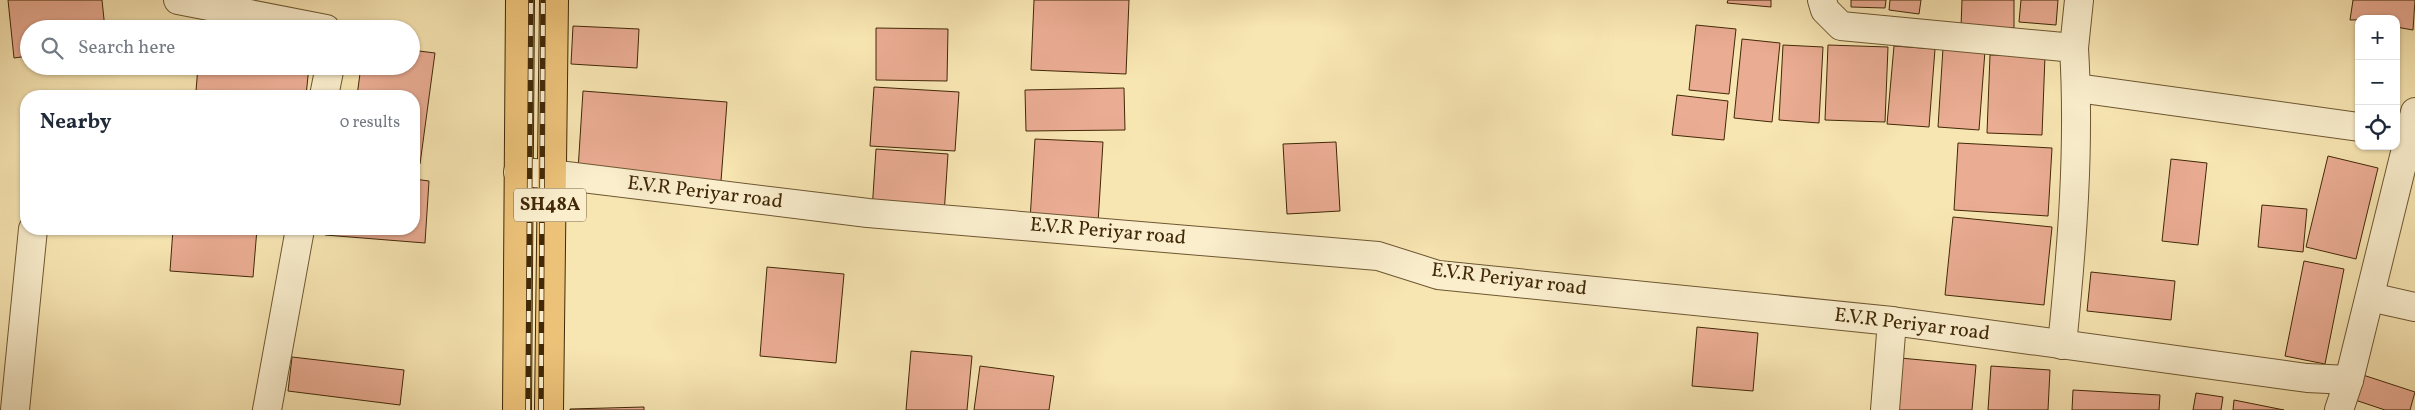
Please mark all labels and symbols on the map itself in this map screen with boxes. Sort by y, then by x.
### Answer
street label: E.V.R Periyar road [626,170,784,216]
road number: SH48A [514,188,586,222]
street label: E.V.R Periyar road [1029,211,1187,253]
street label: E.V.R Periyar road [1430,257,1588,303]
street label: E.V.R Periyar road [1833,302,1991,348]

